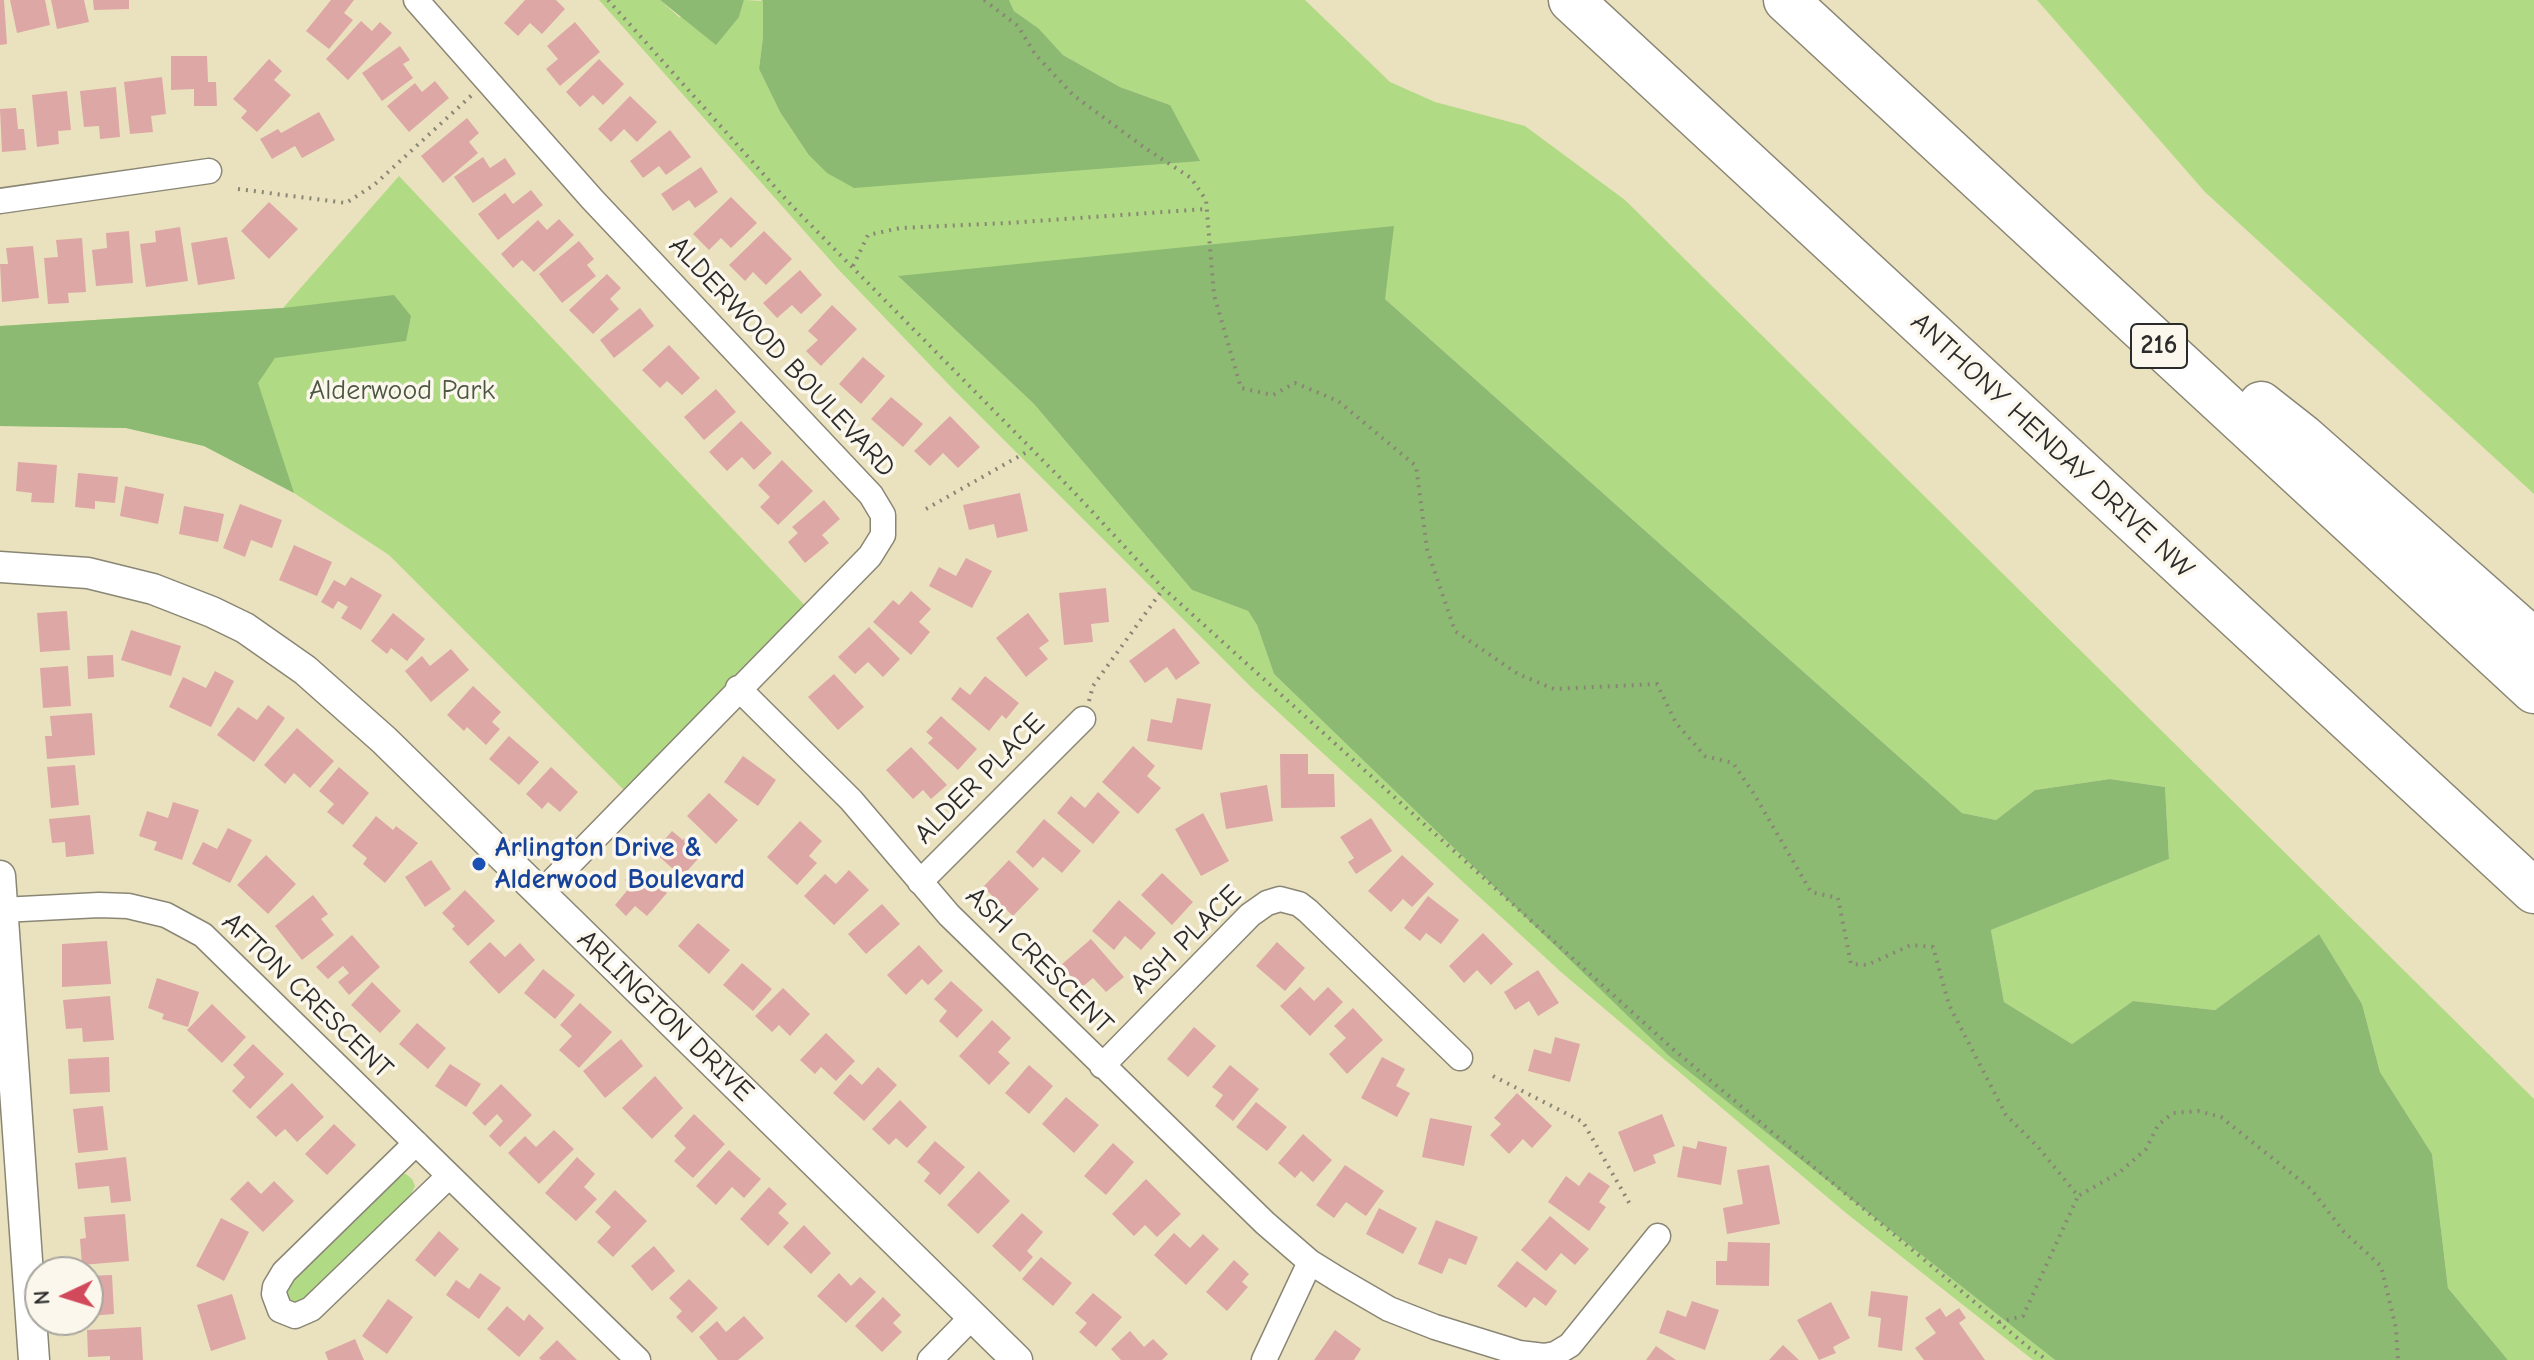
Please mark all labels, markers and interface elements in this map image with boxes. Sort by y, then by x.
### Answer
street label: ALDERWOOD BOULEVARD [662,230,902,484]
street label: ANTHONY HENDAY DRIVE NW [1903,306,2201,586]
road number: 216 [2131,324,2187,368]
park label: Alderwood Park [309,374,495,408]
street label: ALDER PLACE [908,707,1052,851]
place label: Arlington Drive & Alderwood Boulevard [495,831,745,897]
marker: Arlington Drive & Alderwood Boulevard [470,855,488,873]
street label: ASH PLACE [1124,879,1248,1001]
street label: ASH CRESCENT [958,880,1120,1042]
street label: AFTON CRESCENT [215,906,399,1086]
street label: ARLINGTON DRIVE [570,923,760,1109]
north arrow [24,1256,104,1336]
text: N [29,1289,56,1306]

